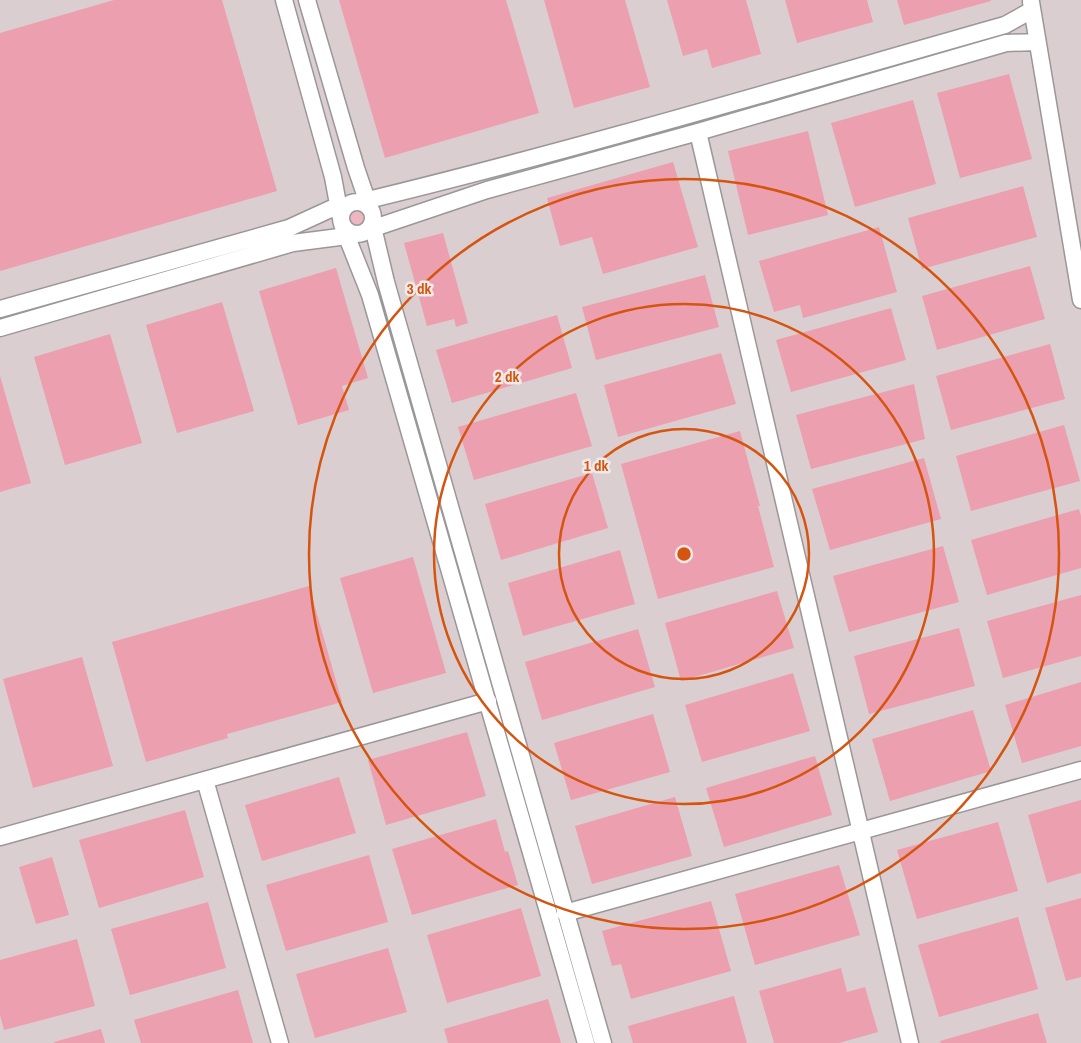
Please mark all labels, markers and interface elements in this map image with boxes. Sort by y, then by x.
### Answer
text: 3 dk [407,278,431,299]
text: 2 dk [495,366,519,387]
text: 1 dk [584,455,608,476]
centre of rings [675,545,693,563]

